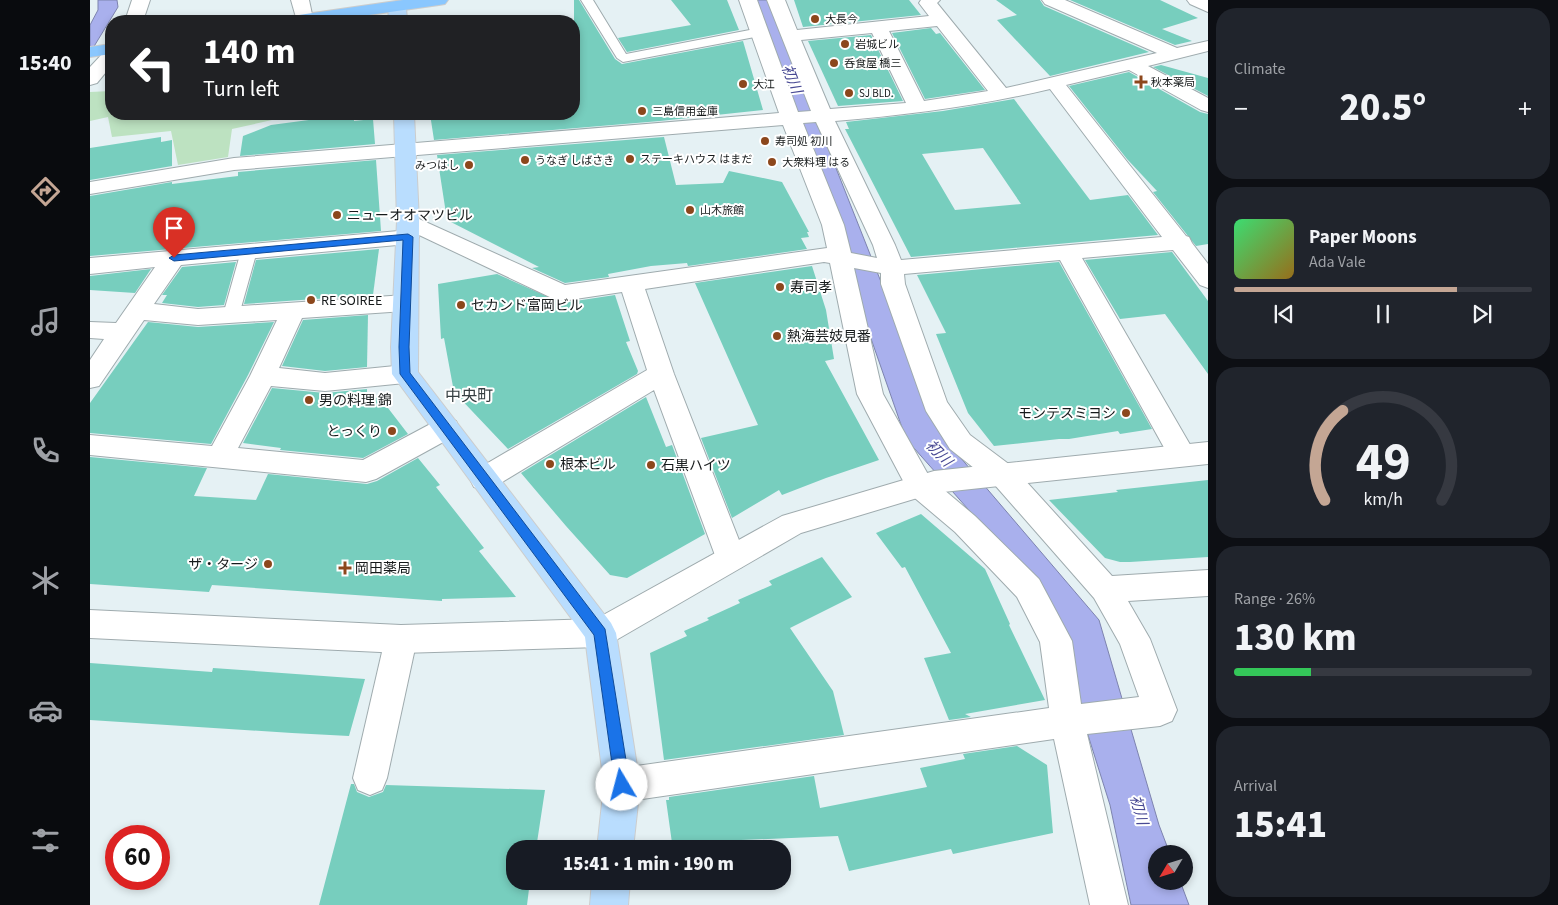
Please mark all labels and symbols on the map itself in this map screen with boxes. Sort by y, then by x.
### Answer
place label: 大長今 [825,12,858,27]
marker: 大長今 [809,13,821,25]
place label: 岩城ビル [855,37,899,52]
marker: 岩城ビル [839,38,851,50]
place label: 呑食屋 橋三 [844,56,901,71]
marker: 呑食屋 橋三 [828,57,840,69]
water label: 初川 [776,61,808,99]
place label: 秋本薬局 [1151,75,1195,90]
marker: 秋本薬局 [1135,76,1147,88]
place label: 大江 [753,77,775,92]
marker: 大江 [737,78,749,90]
place label: SJ BLD. [859,86,894,101]
marker: SJ BLD. [843,87,855,99]
place label: 三島信用金庫 [652,104,718,119]
marker: 三島信用金庫 [636,105,648,117]
place label: 寿司処 初川 [775,134,832,149]
marker: 寿司処 初川 [759,135,771,147]
place label: ステーキハウス はまだ [640,152,752,167]
place label: うなぎ しばさき [535,153,614,168]
marker: ステーキハウス はまだ [624,153,636,165]
marker: うなぎ しばさき [519,154,531,166]
place label: 大衆料理 はる [782,155,850,170]
marker: 大衆料理 はる [766,156,778,168]
place label: みつはし [415,158,459,173]
marker: みつはし [463,159,475,171]
place label: 山木旅館 [700,203,744,218]
marker: 山木旅館 [684,204,696,216]
place label: ニューオオマツビル [347,206,473,226]
pin [153,207,195,258]
marker: ニューオオマツビル [331,209,343,221]
place label: 寿司孝 [790,278,832,298]
marker: 寿司孝 [774,281,786,293]
place label: RE SOIREE [321,291,382,311]
marker: RE SOIREE [305,294,317,306]
place label: セカンド富岡ビル [471,296,583,316]
marker: セカンド富岡ビル [455,299,467,311]
place label: 熱海芸妓見番 [787,327,871,347]
marker: 熱海芸妓見番 [771,330,783,342]
district label: 中央町 [445,385,493,407]
place label: 男の料理 錦 [319,391,392,411]
marker: 男の料理 錦 [303,394,315,406]
place label: モンテスミヨシ [1018,404,1116,424]
marker: モンテスミヨシ [1120,407,1132,419]
place label: とっくり [326,422,382,442]
marker: とっくり [386,425,398,437]
water label: 初川 [921,435,958,473]
place label: 根本ビル [560,455,616,475]
place label: 石黒ハイツ [661,456,731,476]
marker: 根本ビル [544,458,556,470]
marker: 石黒ハイツ [645,459,657,471]
place label: ザ・タージ [188,555,258,575]
marker: ザ・タージ [262,558,274,570]
place label: 岡田薬局 [355,559,411,579]
marker: 岡田薬局 [339,562,351,574]
position arrow [595,758,647,810]
water label: 初川 [1124,793,1153,829]
speed limit sign: 60 [105,825,170,890]
north arrow [1148,845,1192,890]

